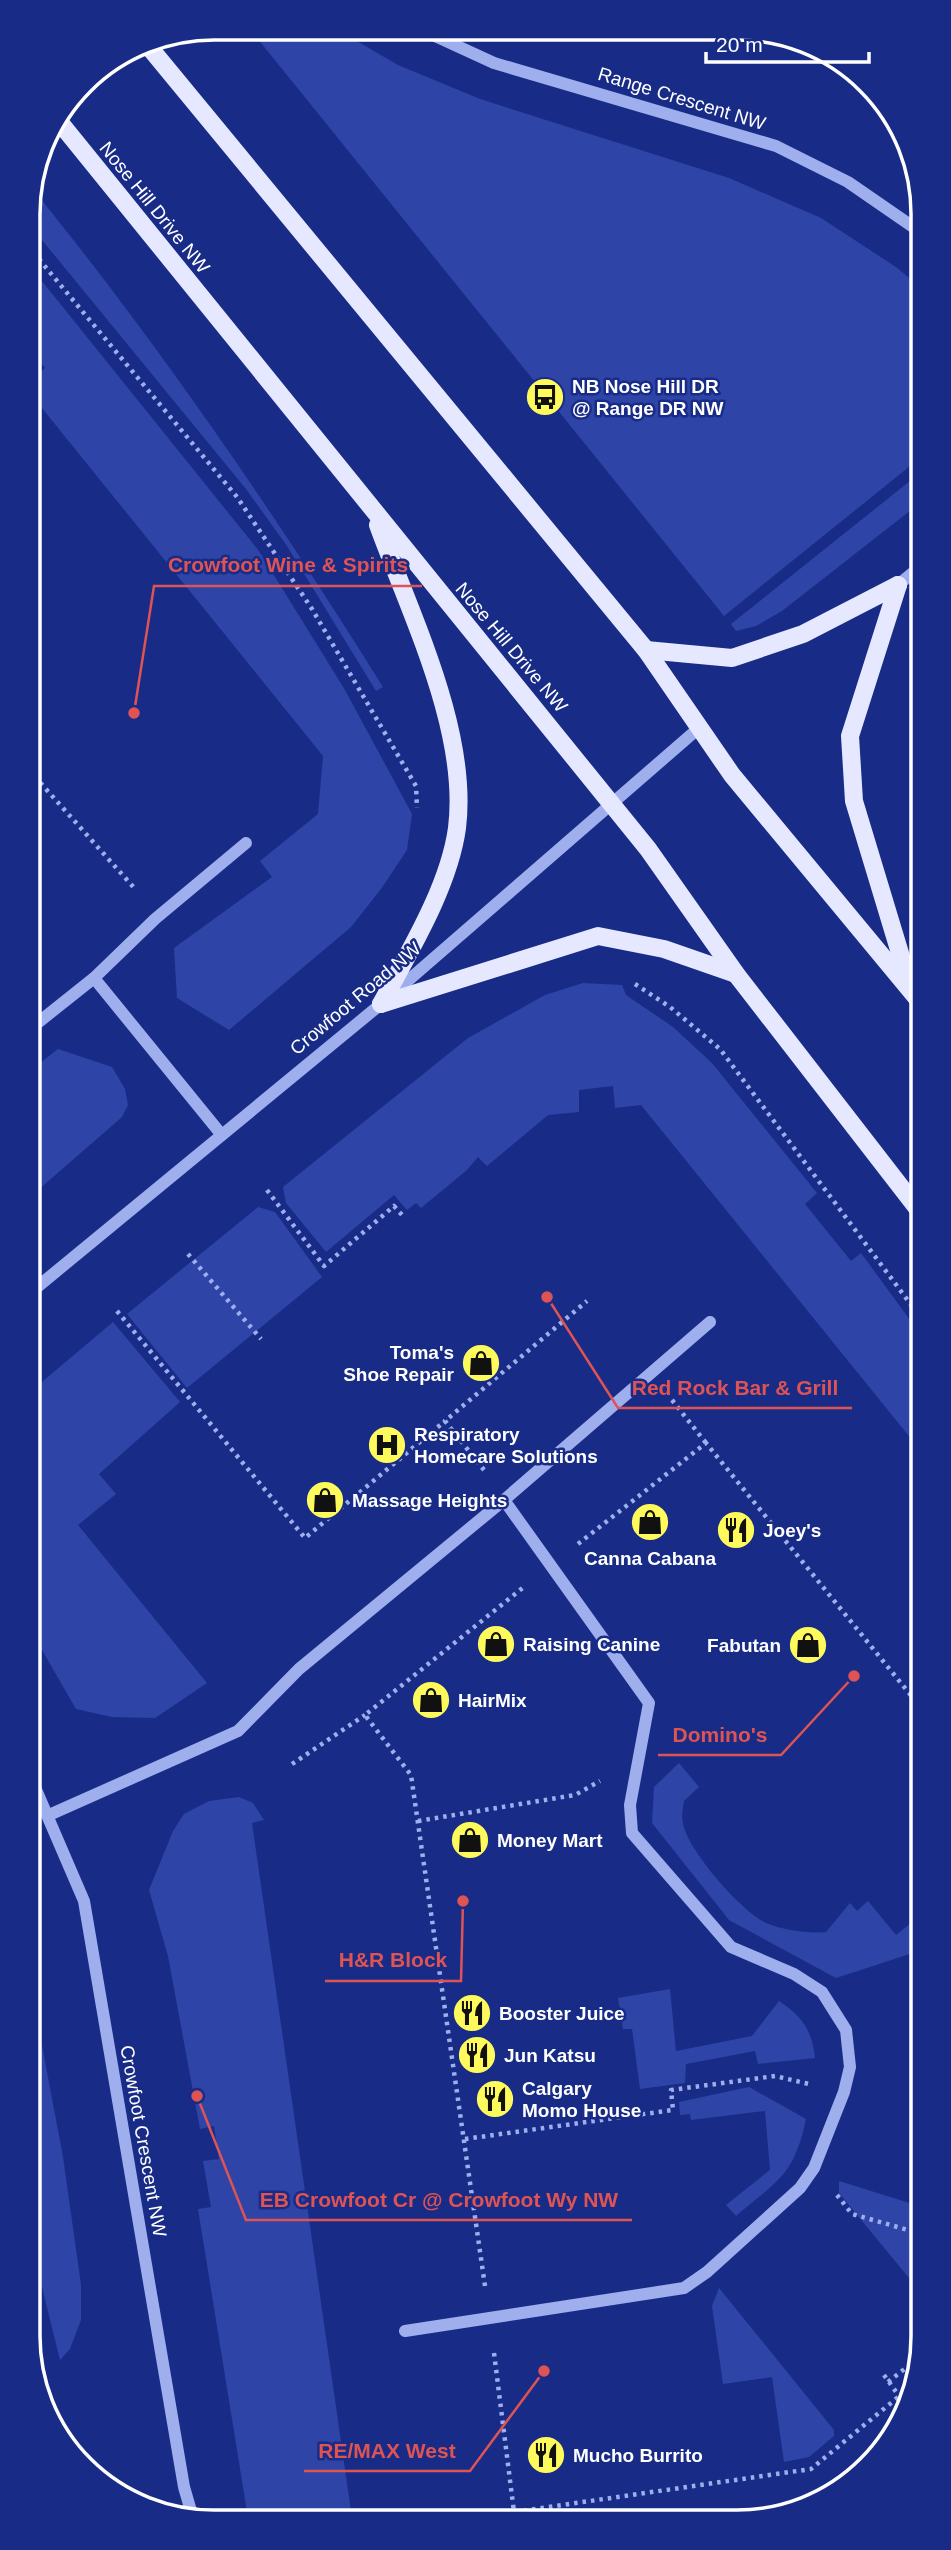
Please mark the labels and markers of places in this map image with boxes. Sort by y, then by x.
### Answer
bus stop icon: NB Nose Hill DR @ Range DR NW [524,376,566,418]
place label: NB Nose Hill DR @ Range DR NW [572,376,724,419]
callout: Crowfoot Wine & Spirits [154,544,422,586]
place label: Toma's Shoe Repair [343,1342,455,1385]
shop icon: Toma's Shoe Repair [460,1342,502,1384]
callout: Red Rock Bar & Grill [618,1366,852,1408]
hospital icon: Respiratory Homecare Solutions [366,1424,408,1466]
place label: Respiratory Homecare Solutions [414,1424,598,1467]
shop icon: Massage Heights [304,1479,346,1521]
place label: Massage Heights [352,1490,507,1511]
shop icon: Canna Cabana [629,1501,671,1543]
restaurant icon: Joey's [715,1509,757,1551]
place label: Joey's [763,1520,821,1541]
place label: Canna Cabana [584,1548,716,1569]
shop icon: Raising Canine [475,1623,517,1665]
shop icon: Fabutan [787,1624,829,1666]
place label: Raising Canine [523,1634,660,1655]
place label: Fabutan [707,1635,781,1656]
shop icon: HairMix [410,1679,452,1721]
place label: HairMix [458,1690,527,1711]
callout: Domino's [658,1713,781,1755]
shop icon: Money Mart [449,1819,491,1861]
place label: Money Mart [497,1830,603,1851]
callout: H&R Block [325,1939,461,1981]
restaurant icon: Booster Juice [451,1992,493,2034]
place label: Booster Juice [499,2003,625,2024]
restaurant icon: Jun Katsu [456,2034,498,2076]
place label: Jun Katsu [504,2045,596,2066]
restaurant icon: Calgary Momo House [474,2078,516,2120]
place label: Calgary Momo House [522,2078,641,2121]
callout: EB Crowfoot Cr @ Crowfoot Wy NW [246,2178,632,2220]
callout: RE/MAX West [304,2429,470,2471]
restaurant icon: Mucho Burrito [525,2434,567,2476]
place label: Mucho Burrito [573,2445,703,2466]

